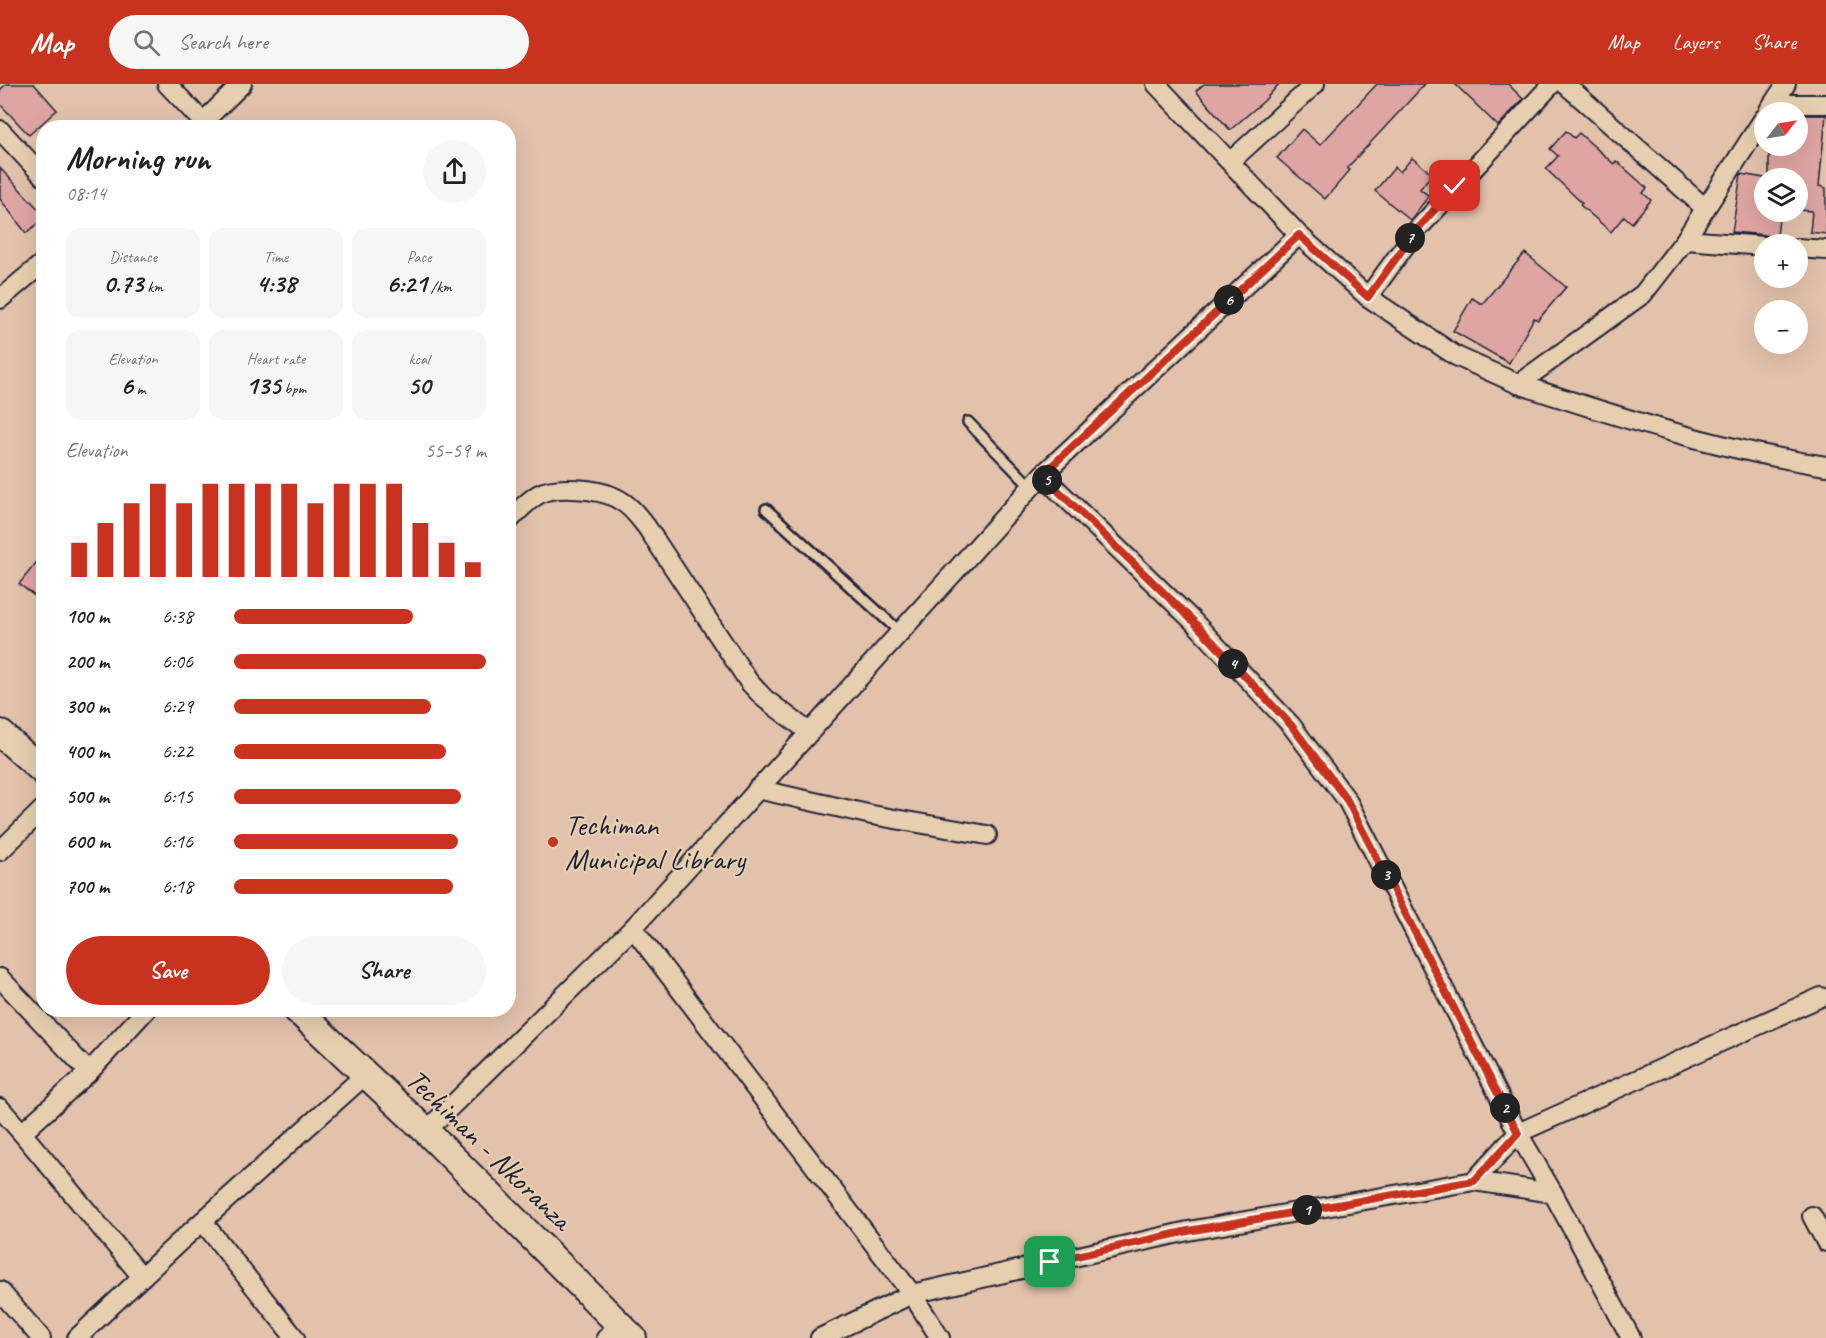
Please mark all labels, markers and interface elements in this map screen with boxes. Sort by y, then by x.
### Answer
search box [109,15,529,69]
text: Map [30,25,73,60]
icon: search [130,26,163,59]
text: Search here [178,28,268,56]
text: Map [1607,29,1640,55]
text: Layers [1673,29,1719,55]
text: Share [1752,29,1796,55]
north arrow [1754,102,1808,156]
map controls [1754,102,1808,354]
text: Morning run [66,137,210,179]
button: share [423,140,486,203]
pin [1429,160,1480,211]
button: layers [1754,168,1808,222]
icon: check [1438,169,1471,202]
text: 08:14 [66,181,106,206]
pin: 7 [1395,223,1425,253]
text: 7 [1406,228,1414,248]
button: + [1754,234,1808,288]
text: Distance [109,247,157,267]
text: Time [264,247,288,267]
text: Pace [407,247,431,267]
text: 0.73 [103,267,143,300]
text: 4:38 [256,267,296,300]
text: 6:21 [386,267,427,300]
text: km [143,277,163,297]
text: /km [427,277,452,297]
pin: 6 [1214,285,1244,315]
text: 6 [1225,290,1233,310]
button: − [1754,300,1808,354]
text: Elevation [108,349,158,369]
text: Heart rate [247,349,305,369]
text: kcal [408,349,430,369]
text: 6 [120,369,133,402]
text: 135 [246,369,280,402]
text: 50 [408,369,430,402]
text: m [133,379,146,399]
text: bpm [280,379,306,399]
text: Elevation [66,438,128,463]
text: 55–59 m [425,438,486,463]
pin: 5 [1032,465,1062,495]
text: 5 [1044,470,1050,490]
text: 100 m [66,604,109,629]
text: 6:38 [162,604,193,629]
text: 200 m [66,649,109,674]
text: 6:06 [162,649,193,674]
pin: 4 [1218,649,1248,679]
text: 4 [1229,654,1237,674]
text: 300 m [66,694,109,719]
text: 6:29 [162,694,193,719]
text: 400 m [66,739,109,764]
text: 6:22 [162,739,193,764]
text: 500 m [66,784,109,809]
text: 6:15 [162,784,193,809]
place label: Techiman Municipal Library [565,806,747,878]
text: 600 m [66,829,110,854]
text: 6:16 [162,829,193,854]
marker: Techiman Municipal Library [546,835,560,849]
pin: 3 [1371,860,1401,890]
text: 3 [1382,865,1390,885]
text: 700 m [66,874,109,899]
text: 6:18 [162,874,193,899]
button: Save [66,936,270,1005]
button: Share [282,936,486,1005]
street label: Techiman - Nkoranza [398,1060,582,1240]
pin: 2 [1490,1093,1520,1123]
text: 2 [1501,1098,1509,1118]
pin: 1 [1292,1195,1322,1225]
text: 1 [1303,1200,1311,1220]
pin [1024,1236,1075,1287]
icon: arrive [1033,1245,1066,1278]

